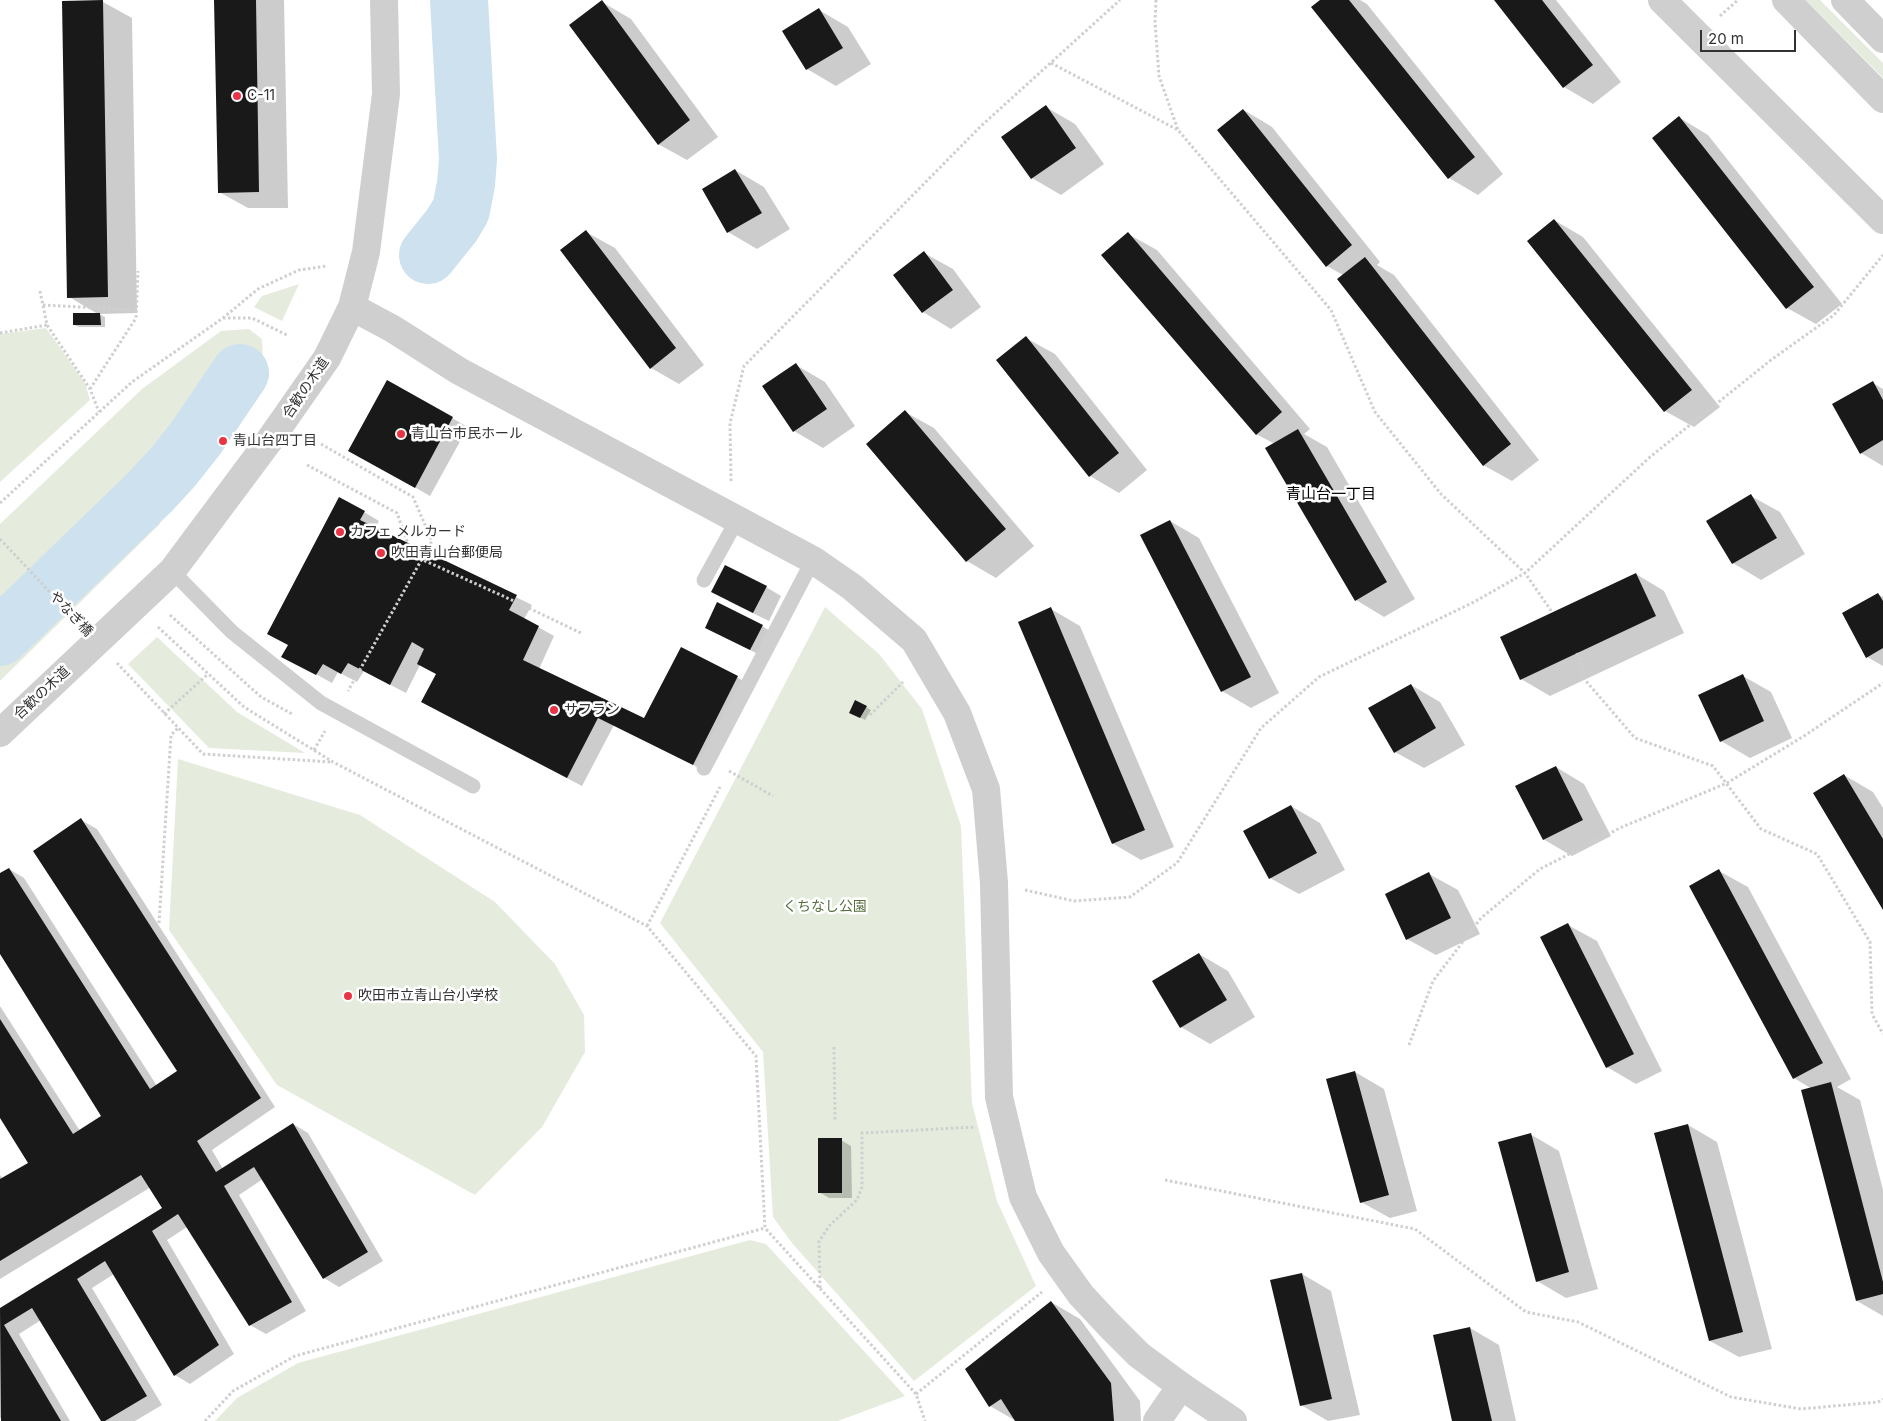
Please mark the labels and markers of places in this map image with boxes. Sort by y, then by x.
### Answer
place label: C-11 [247,88,275,104]
marker: C-11 [231,90,243,102]
place label: 青山台市民ホール [411,426,523,442]
marker: 青山台市民ホール [395,428,407,440]
place label: 青山台四丁目 [233,433,317,449]
marker: 青山台四丁目 [217,435,229,447]
place label: カフェ メルカード [350,524,466,540]
marker: カフェ メルカード [334,526,346,538]
place label: 吹田青山台郵便局 [391,545,503,561]
marker: 吹田青山台郵便局 [375,547,387,559]
place label: サフラン [564,702,620,718]
marker: サフラン [548,704,560,716]
place label: 吹田市立青山台小学校 [358,988,498,1004]
marker: 吹田市立青山台小学校 [342,990,354,1002]

